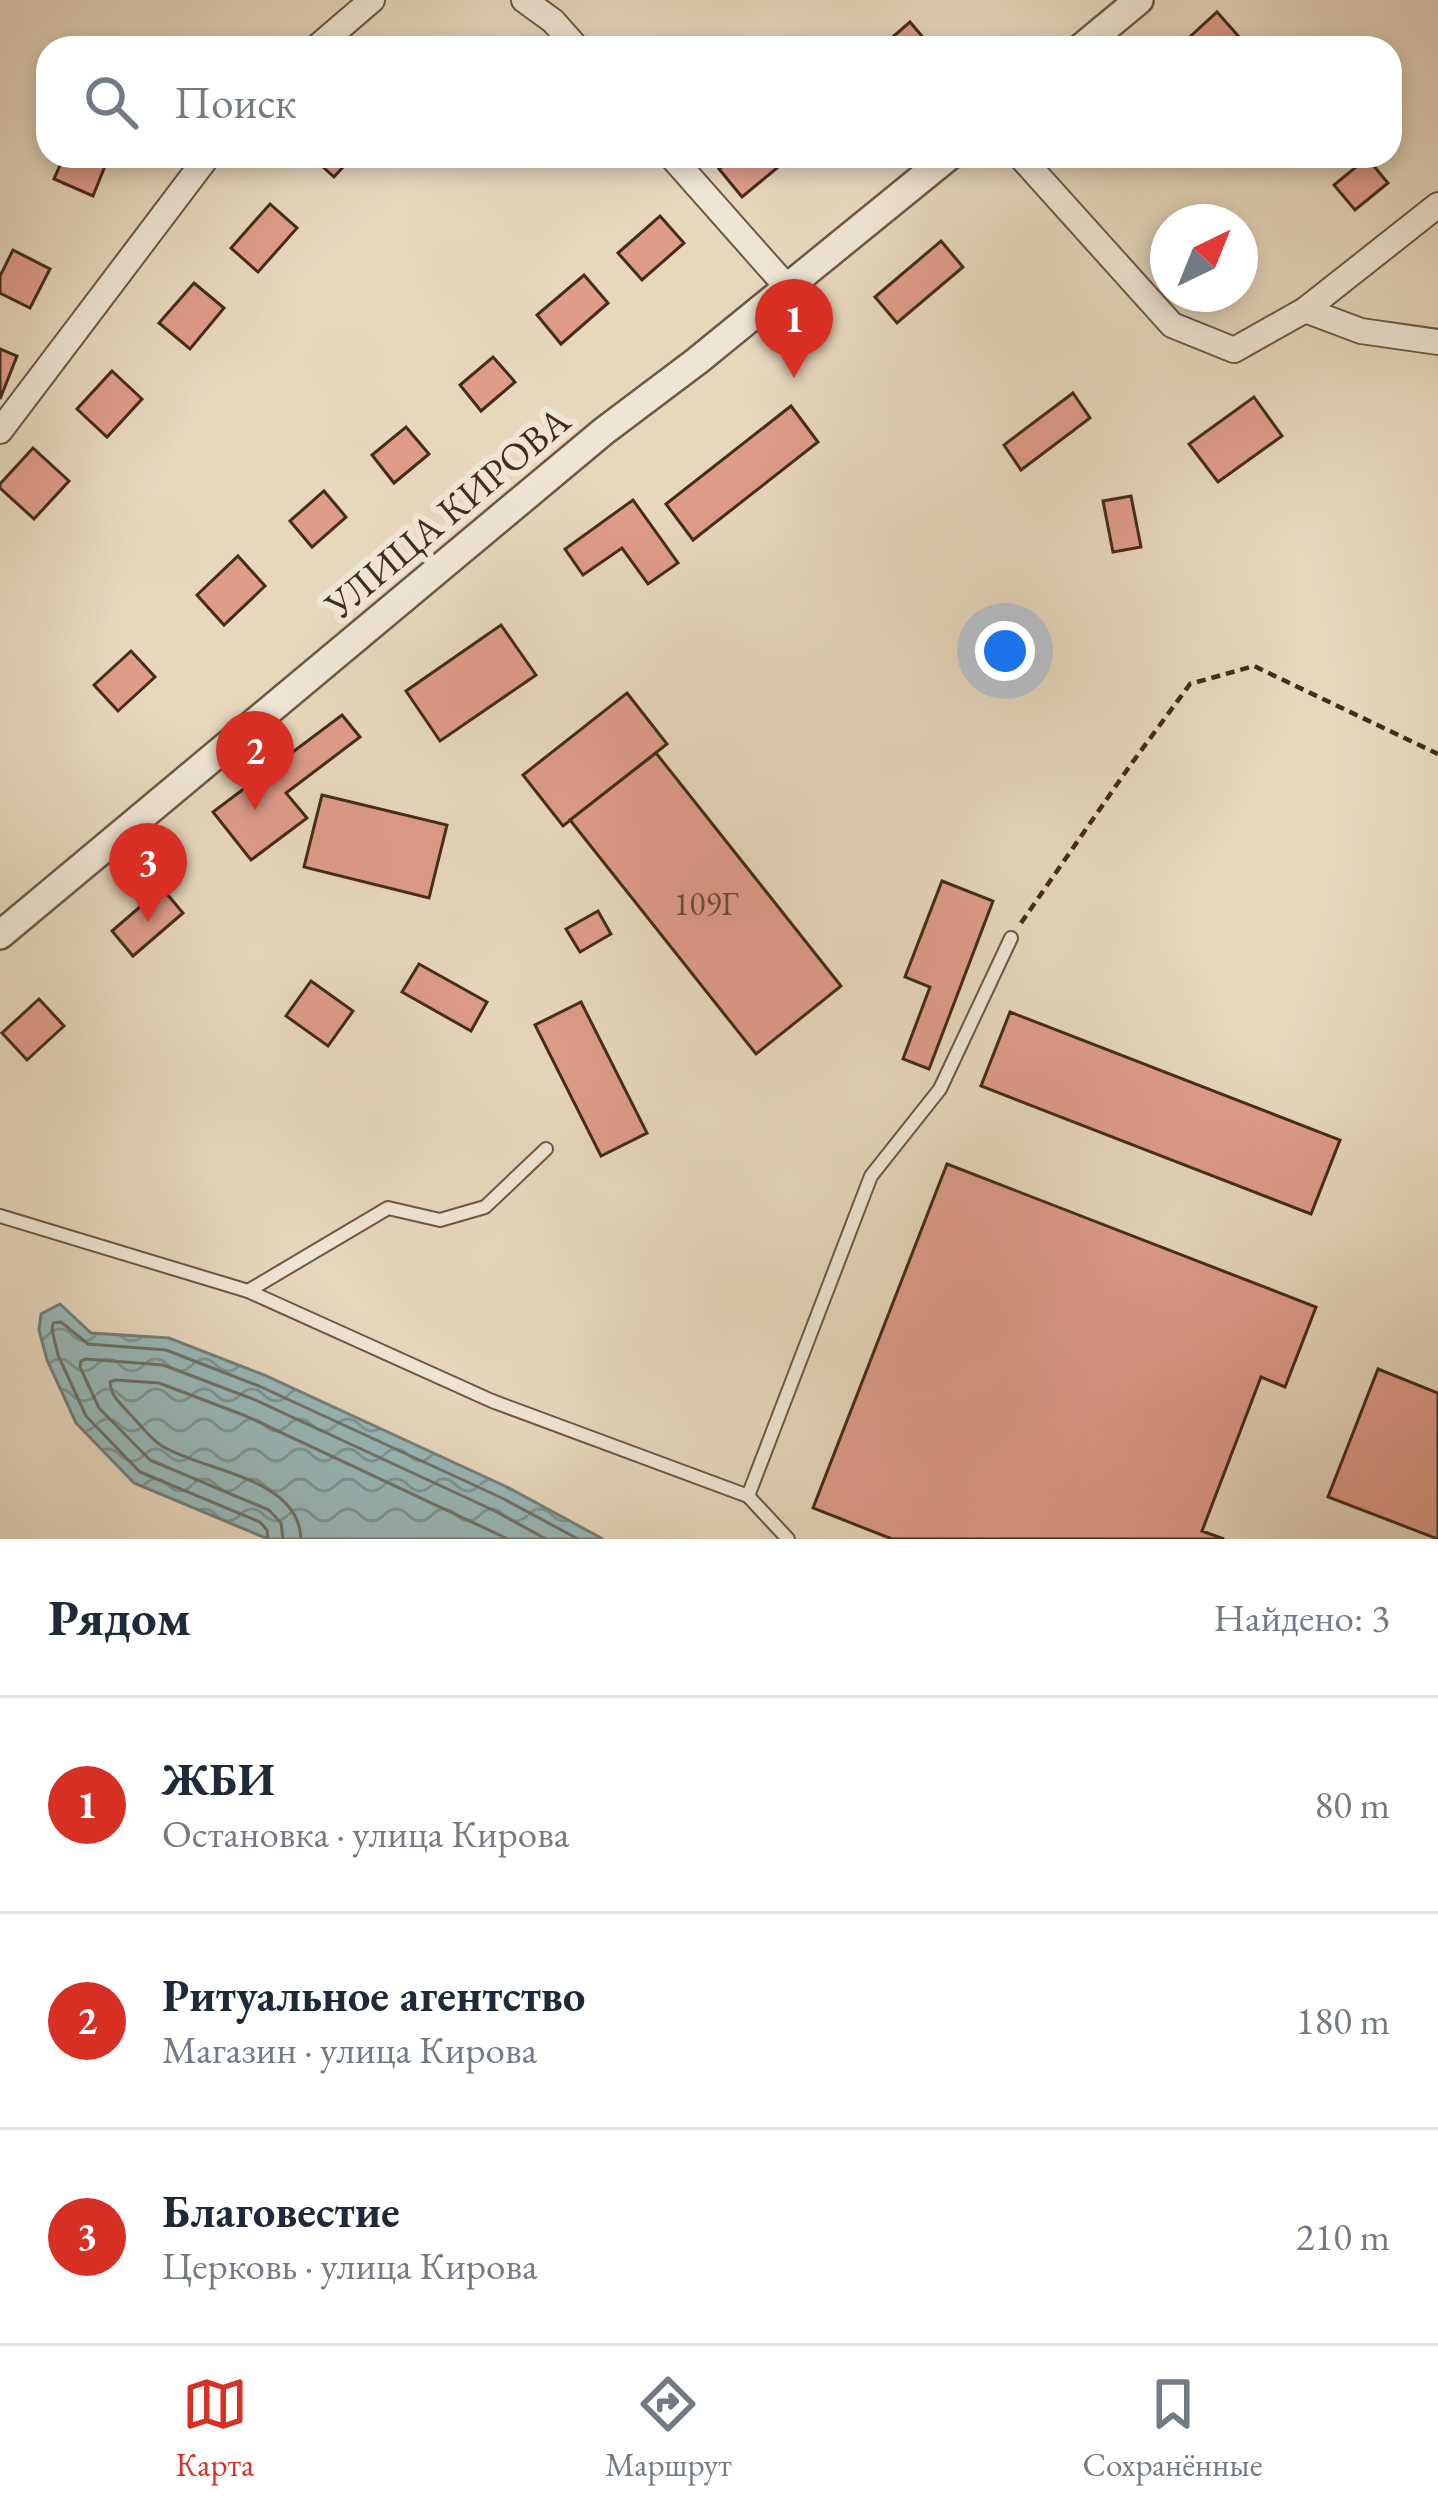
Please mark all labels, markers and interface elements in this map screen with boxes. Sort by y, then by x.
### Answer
search box [36,36,1402,168]
icon: search [78,69,144,135]
text: Поиск [174,73,296,131]
north arrow [1150,204,1258,312]
pin: 1 [755,279,833,378]
street label: УЛИЦА КИРОВА [314,394,581,630]
your location [975,621,1035,681]
pin: 2 [216,711,294,810]
pin: 3 [109,823,187,922]
house number: 109Г [674,882,738,925]
text: Рядом [48,1584,191,1650]
text: Найдено: 3 [1213,1592,1390,1643]
text: ЖБИ [162,1750,275,1808]
text: 1 [77,1779,97,1830]
text: 80 m [1314,1779,1390,1830]
text: Остановка · улица Кирова [162,1808,569,1859]
text: Ритуальное агентство [162,1966,586,2024]
text: 2 [77,1995,97,2046]
text: 180 m [1296,1995,1390,2046]
text: Магазин · улица Кирова [162,2024,537,2075]
text: Благовестие [162,2182,400,2240]
text: 3 [77,2211,97,2262]
text: 210 m [1296,2211,1390,2262]
text: Церковь · улица Кирова [162,2240,538,2291]
tab: Карта [175,2371,254,2486]
tab: Маршрут [605,2371,732,2486]
tab: Сохранённые [1083,2371,1263,2486]

